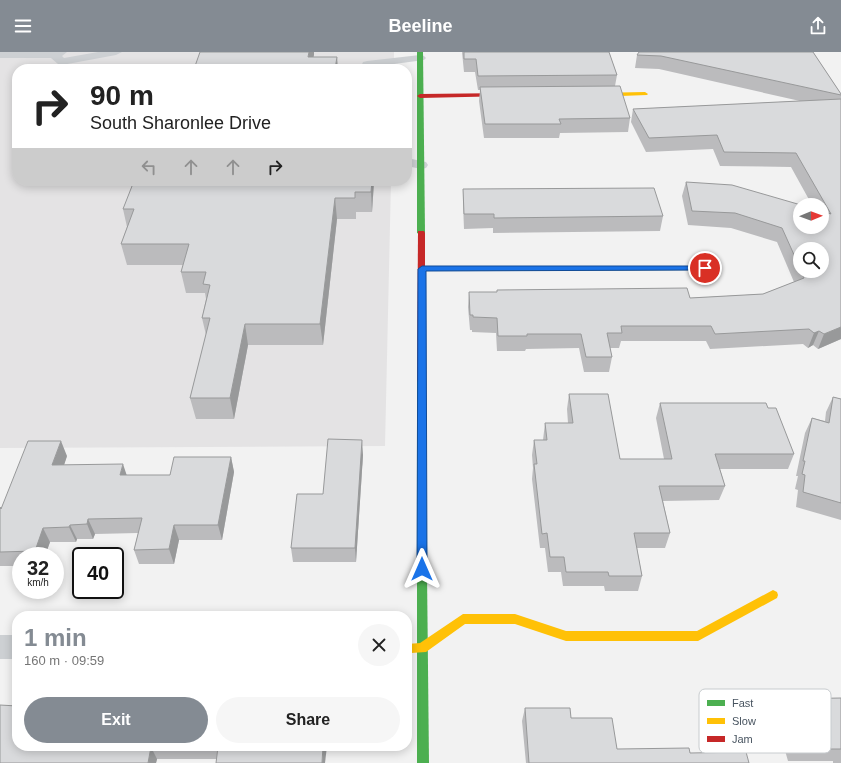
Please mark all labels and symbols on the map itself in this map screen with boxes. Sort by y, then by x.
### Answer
north arrow [793,198,829,234]
pin [688,251,722,285]
speed limit sign: 40 [72,547,124,599]
position arrow [401,548,443,590]
legend [699,689,831,753]
text: Fast [732,697,753,709]
text: Slow [732,715,756,727]
text: Jam [732,733,753,745]

